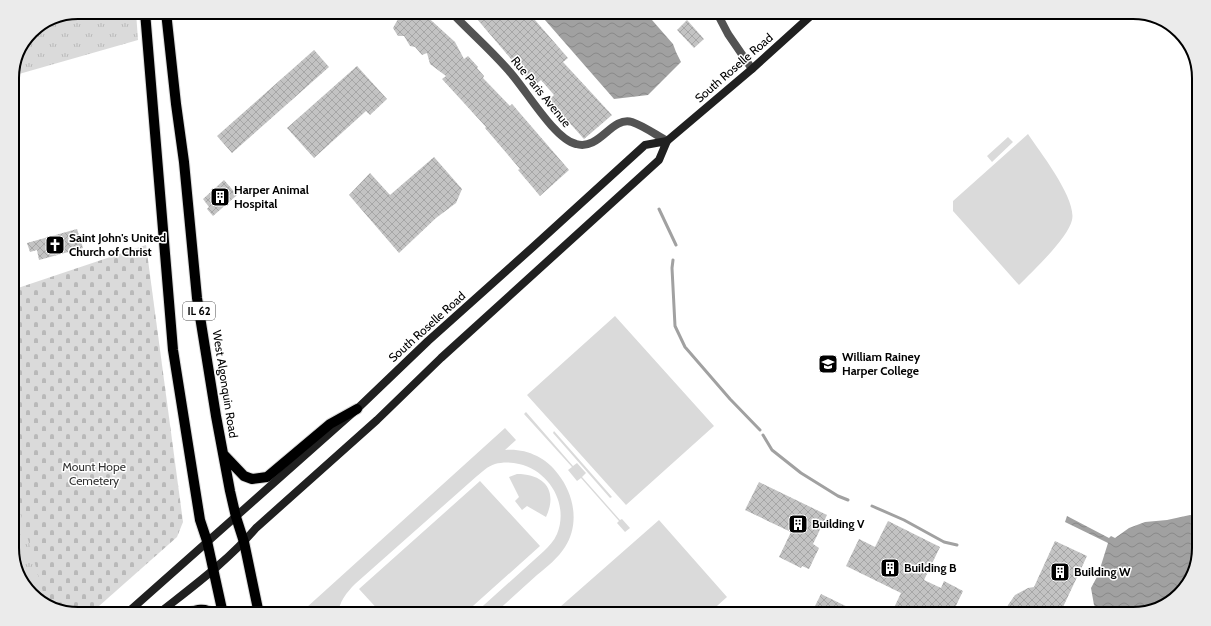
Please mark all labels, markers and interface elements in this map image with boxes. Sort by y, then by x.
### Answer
street label: South Roselle Road [692,30,776,106]
street label: Rue Paris Avenue [508,53,575,130]
place label: Harper Animal Hospital [234,182,309,211]
building icon: Harper Animal Hospital [209,186,231,208]
place label: Saint John's United Church of Christ [69,230,166,259]
church icon: Saint John's United Church of Christ [44,234,66,256]
street label: South Roselle Road [385,288,468,365]
road number: IL 62 [183,302,215,320]
street label: West Algonquin Road [210,329,241,439]
place label: William Rainey Harper College [842,349,921,378]
school or university icon: William Rainey Harper College [817,353,839,375]
park label: Mount Hope Cemetery [62,459,126,488]
building icon: Building V [787,513,809,535]
place label: Building V [812,516,865,531]
building icon: Building B [879,557,901,579]
place label: Building B [904,560,957,575]
building icon: Building W [1049,561,1071,583]
place label: Building W [1074,564,1131,579]

